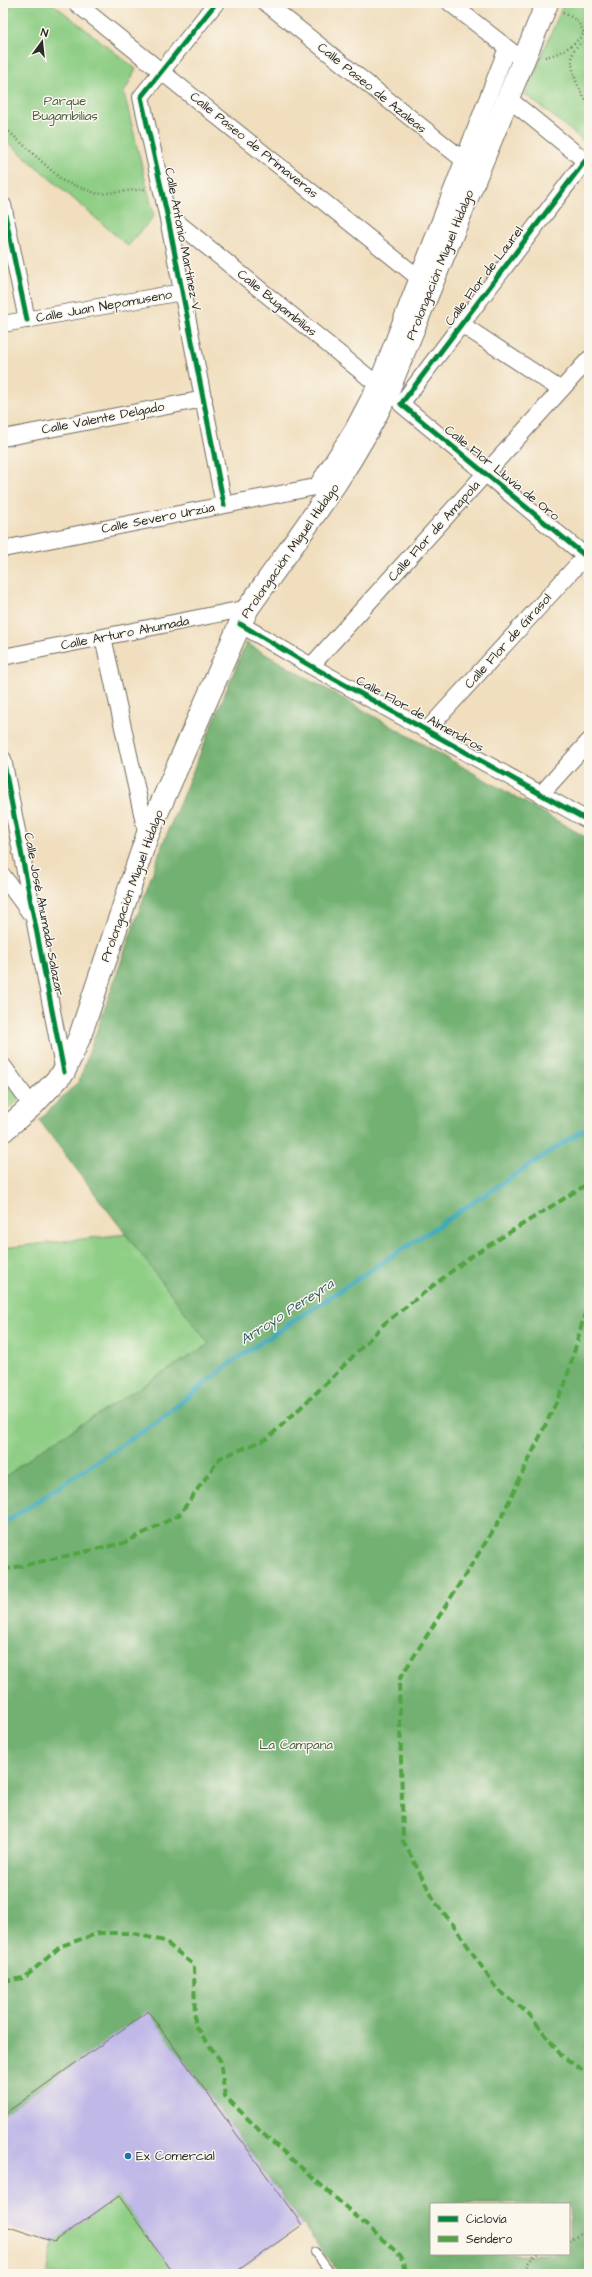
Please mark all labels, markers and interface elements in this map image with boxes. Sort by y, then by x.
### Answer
north arrow [22,22,62,62]
text: N [39,25,50,41]
street label: Calle Paseo de Azaleas [314,38,431,138]
street label: Calle Paseo de Primaveras [186,88,322,203]
park label: Parque Bugambilias [32,92,98,126]
street label: Calle Antonio Martínez V. [160,166,206,314]
street label: Prolongación Miguel Hidalgo [402,187,480,343]
street label: Calle Flor de Laurel [441,223,527,329]
street label: Calle Bugambilias [233,265,321,342]
street label: Calle Juan Nepomuseno [35,285,174,327]
street label: Calle Valente Delgado [40,397,167,440]
street label: Calle Flor Lluvia de Oro [441,421,564,525]
street label: Calle Flor de Amapola [384,476,484,585]
street label: Prolongación Miguel Hidalgo [237,479,345,623]
street label: Calle Severo Urzúa [100,498,217,538]
street label: Calle Flor de Girasol [460,589,556,693]
street label: Calle Arturo Ahumada [59,612,191,654]
street label: Calle Flor de Almendros [353,671,488,757]
street label: Prolongación Miguel Hidalgo [96,807,169,965]
street label: Calle José Ahumada Salazar [19,831,69,997]
water label: Arroyo Pereyra [236,1274,338,1350]
park label: La Campana [259,1736,333,1754]
place label: Ex Comercial [136,2147,215,2165]
marker: Ex Comercial [123,2151,133,2161]
legend [430,2203,570,2255]
text: Ciclovía [466,2211,507,2228]
text: Sendero [466,2231,512,2248]

